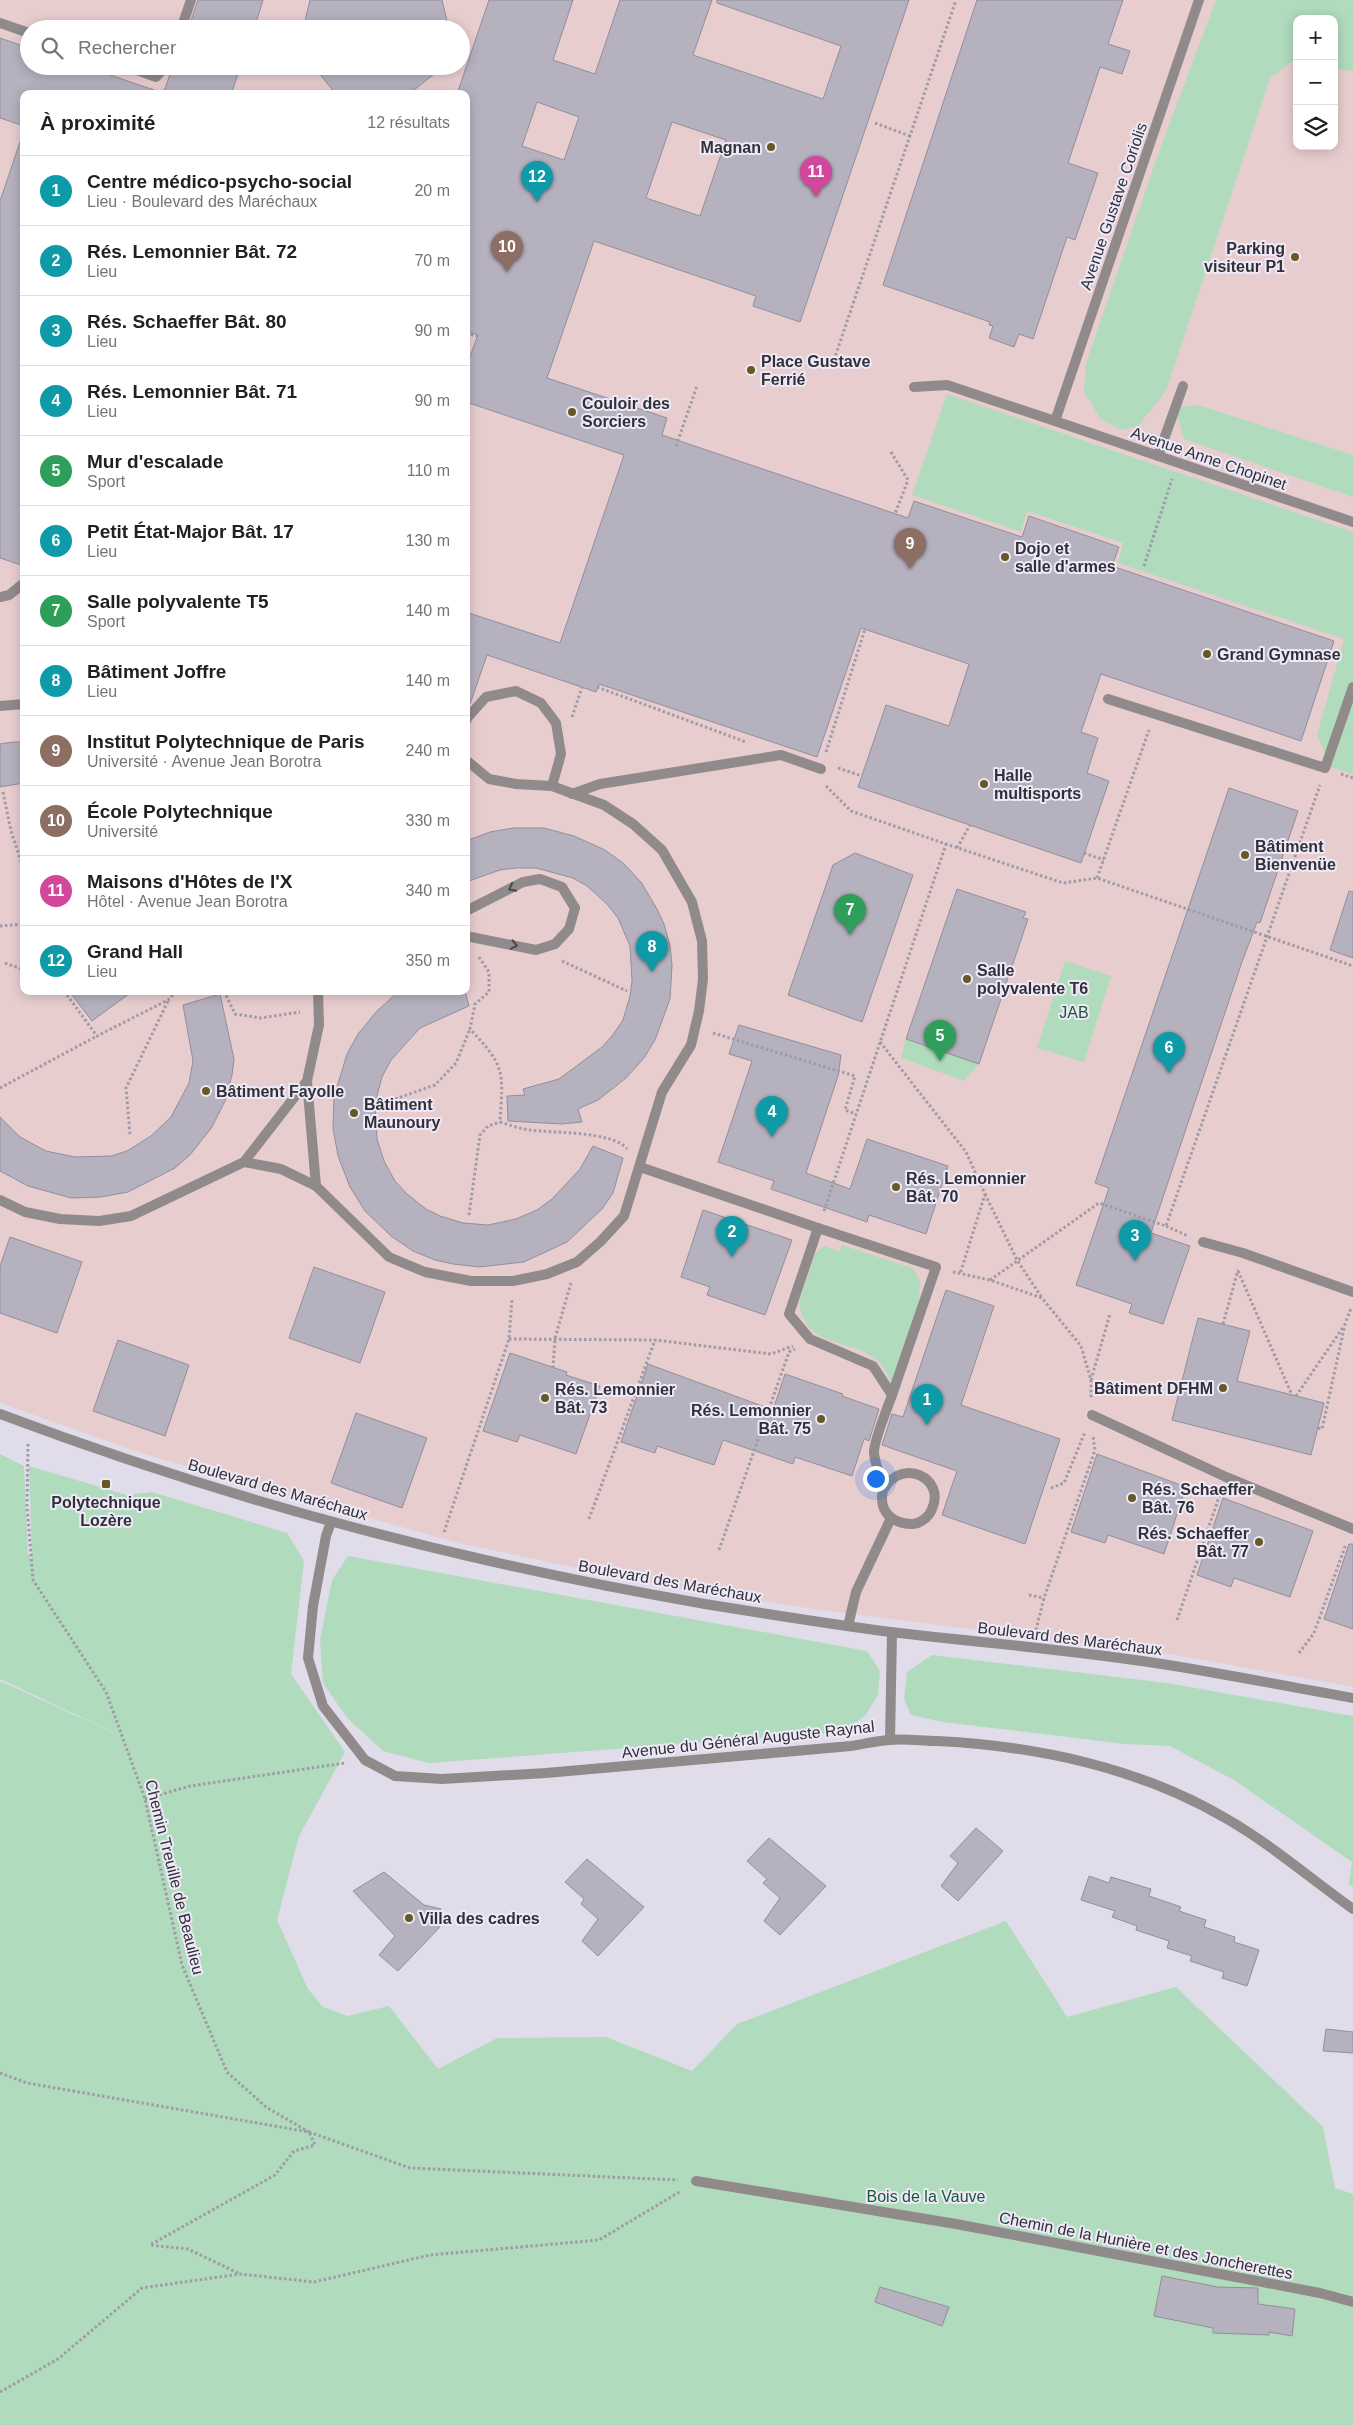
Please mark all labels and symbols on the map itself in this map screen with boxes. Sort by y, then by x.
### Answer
street label: Avenue Gustave Coriolis [1077,120,1150,292]
place label: Magnan [701,139,761,156]
marker: Magnan [765,141,777,153]
pin: 11 [800,156,832,197]
pin: 12 [521,161,553,202]
pin: 10 [491,231,523,272]
place label: Parking visiteur P1 [1204,240,1285,275]
marker: Parking visiteur P1 [1289,251,1301,263]
place label: Place Gustave Ferrié [761,353,871,388]
marker: Place Gustave Ferrié [745,364,757,376]
place label: Couloir des Sorciers [582,395,670,430]
marker: Couloir des Sorciers [566,406,578,418]
street label: Avenue Anne Chopinet [1129,424,1289,493]
pin: 9 [894,528,926,569]
place label: Dojo et salle d'armes [1015,540,1116,575]
marker: Dojo et salle d'armes [999,551,1011,563]
place label: Grand Gymnase [1217,646,1341,663]
marker: Grand Gymnase [1201,648,1213,660]
place label: Halle multisports [994,767,1081,802]
marker: Halle multisports [978,778,990,790]
place label: Bâtiment Bienvenüe [1255,838,1336,873]
marker: Bâtiment Bienvenüe [1239,849,1251,861]
one-way arrow [509,882,518,892]
pin: 7 [834,894,866,935]
pin: 8 [636,931,668,972]
one-way arrow [510,940,519,950]
place label: Salle polyvalente T6 [977,962,1088,997]
marker: Salle polyvalente T6 [961,973,973,985]
park label: JAB [1059,1004,1089,1021]
pin: 5 [924,1020,956,1061]
pin: 6 [1153,1032,1185,1073]
place label: Bâtiment Fayolle [216,1083,344,1100]
marker: Bâtiment Fayolle [200,1085,212,1097]
place label: Bâtiment Maunoury [364,1096,441,1131]
pin: 4 [756,1096,788,1137]
marker: Bâtiment Maunoury [348,1107,360,1119]
place label: Rés. Lemonnier Bât. 70 [906,1170,1026,1205]
marker: Rés. Lemonnier Bât. 70 [890,1181,902,1193]
pin: 2 [716,1216,748,1257]
pin: 3 [1119,1220,1151,1261]
place label: Bâtiment DFHM [1094,1380,1213,1397]
place label: Rés. Lemonnier Bât. 73 [555,1381,675,1416]
marker: Bâtiment DFHM [1217,1382,1229,1394]
pin: 1 [911,1384,943,1425]
marker: Rés. Lemonnier Bât. 73 [539,1392,551,1404]
place label: Rés. Lemonnier Bât. 75 [691,1402,811,1437]
marker: Rés. Lemonnier Bât. 75 [815,1413,827,1425]
street label: Boulevard des Maréchaux [186,1456,370,1523]
your location [863,1466,889,1492]
marker: Polytechnique Lozère [100,1478,112,1490]
place label: Rés. Schaeffer Bât. 76 [1142,1481,1253,1516]
marker: Rés. Schaeffer Bât. 76 [1126,1492,1138,1504]
place label: Polytechnique Lozère [51,1494,161,1529]
place label: Rés. Schaeffer Bât. 77 [1138,1525,1249,1560]
marker: Rés. Schaeffer Bât. 77 [1253,1536,1265,1548]
street label: Boulevard des Maréchaux [577,1557,763,1606]
street label: Boulevard des Maréchaux [977,1619,1163,1658]
street label: Avenue du Général Auguste Raynal [621,1718,875,1761]
street label: Chemin Treuille de Beaulieu [142,1778,207,1976]
place label: Villa des cadres [419,1910,540,1927]
marker: Villa des cadres [403,1912,415,1924]
park label: Bois de la Vauve [867,2188,986,2205]
street label: Chemin de la Hunière et des Joncherettes [998,2209,1294,2282]

